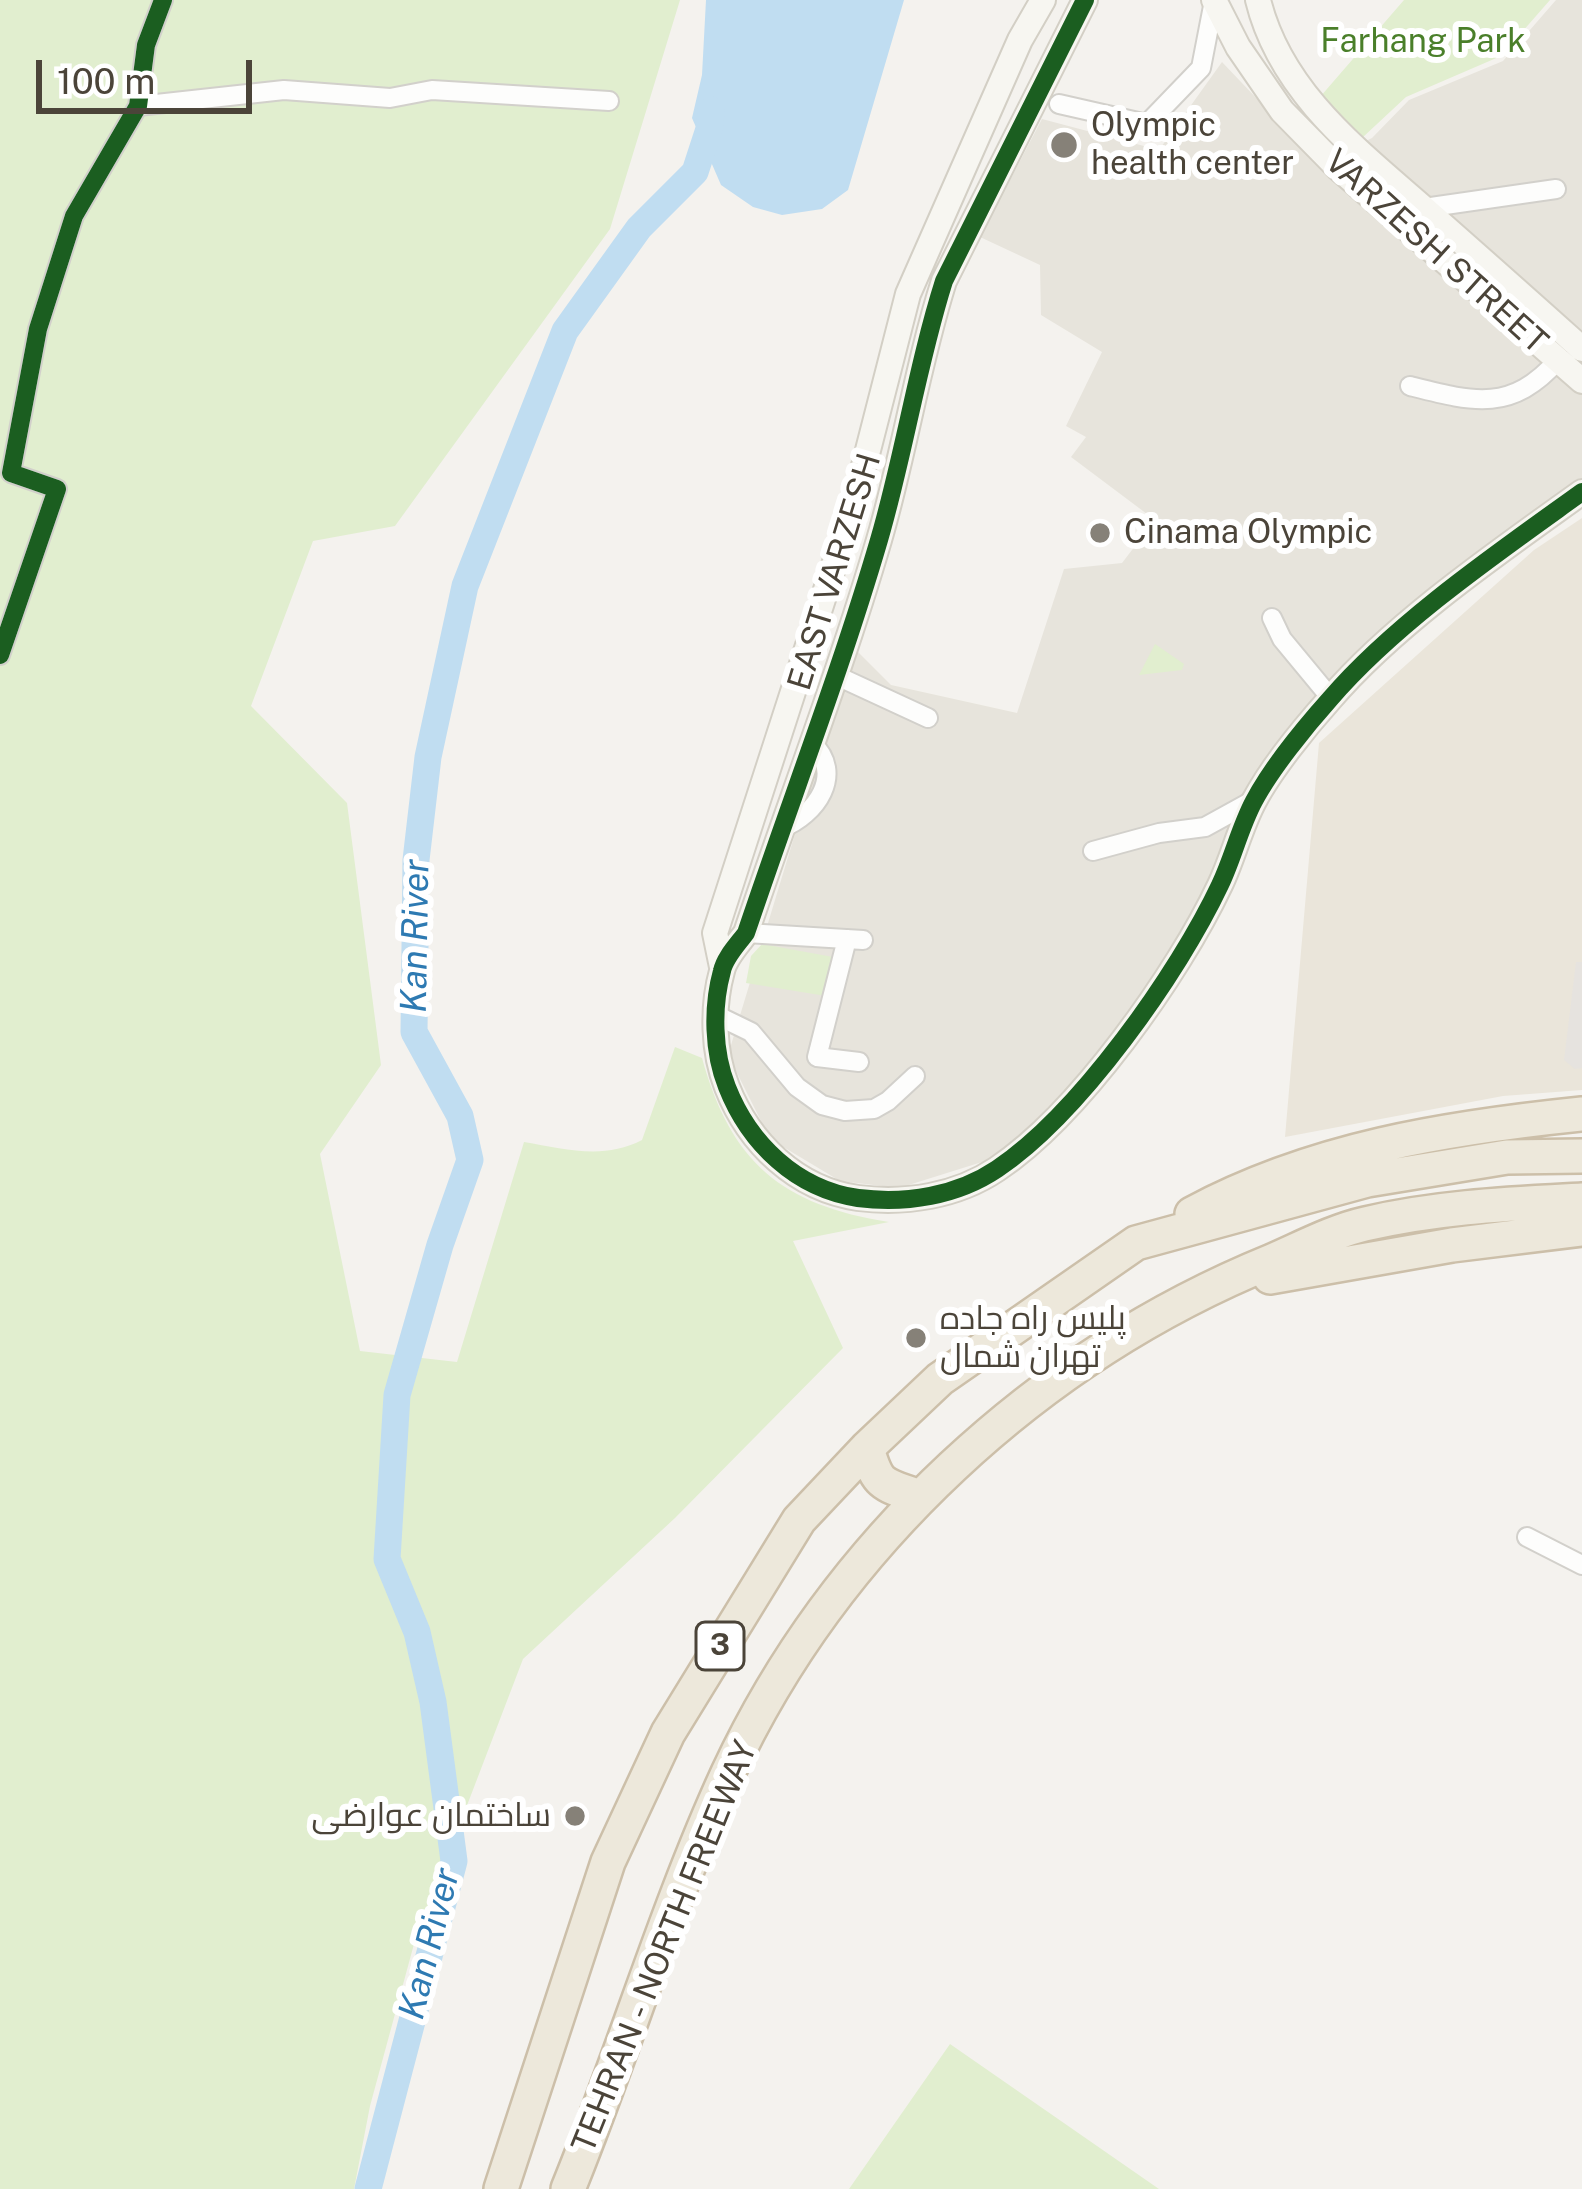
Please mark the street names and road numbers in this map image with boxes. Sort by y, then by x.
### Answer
street label: VARZESH STREET [1317,142,1555,362]
street label: EAST VARZESH [780,449,890,695]
road number: 3 [696,1622,744,1670]
street label: TEHRAN - NORTH FREEWAY [564,1735,766,2159]

